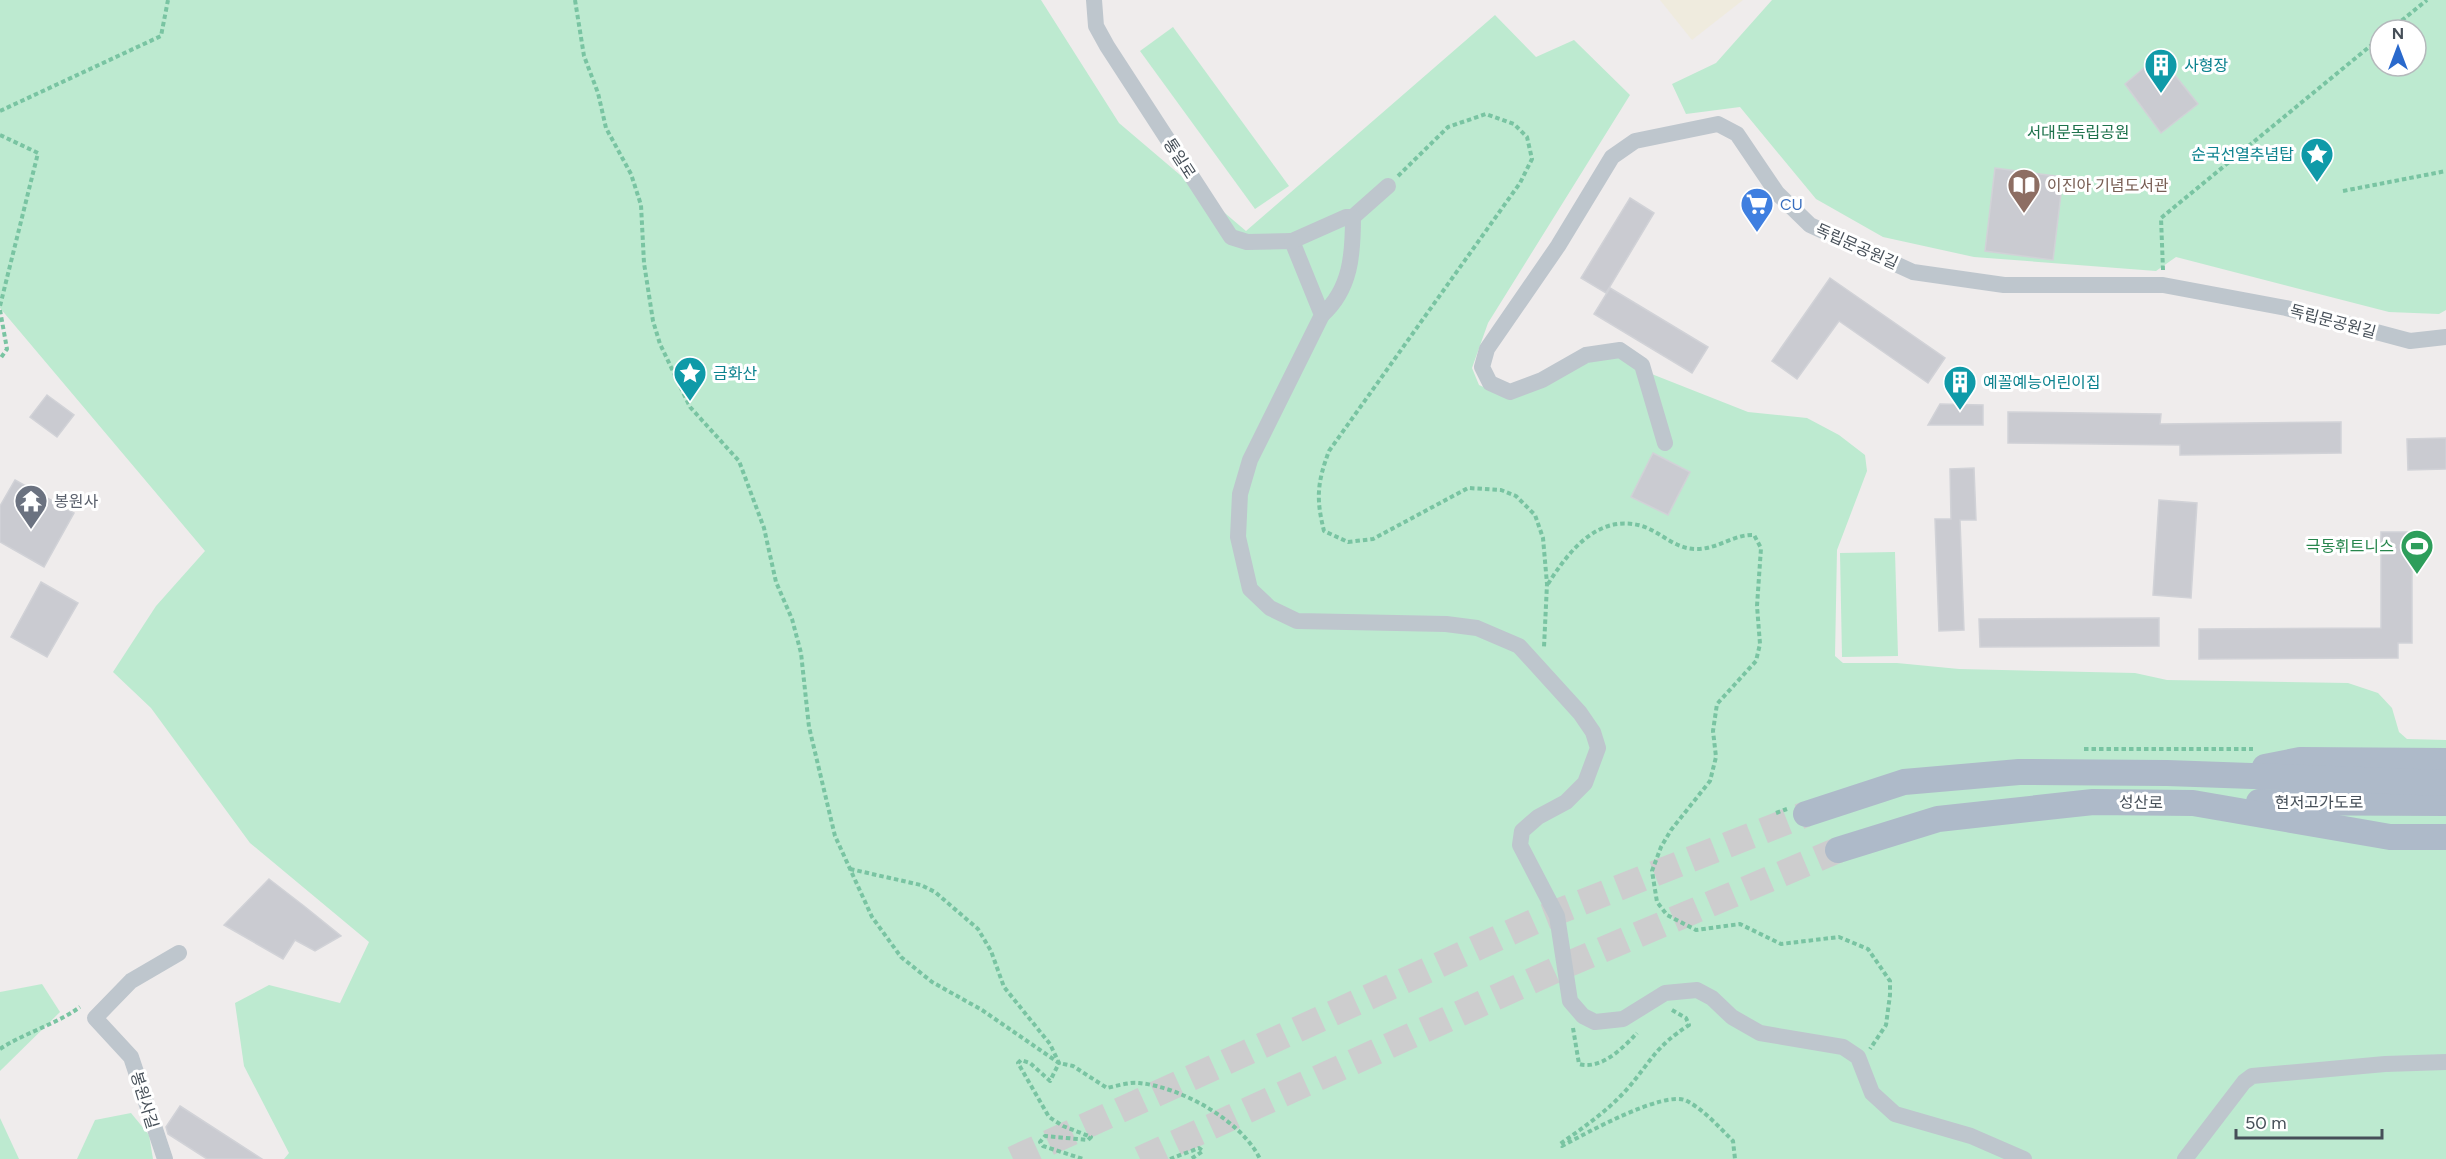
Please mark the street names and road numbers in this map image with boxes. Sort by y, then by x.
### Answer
street label: 통일로 [1160,135,1200,182]
street label: 독립문공원길 [1813,220,1901,273]
street label: 독립문공원길 [2288,301,2378,342]
street label: 성산로 [2119,793,2164,812]
street label: 현저고가도로 [2275,793,2363,812]
street label: 봉원사길 [127,1069,162,1131]

